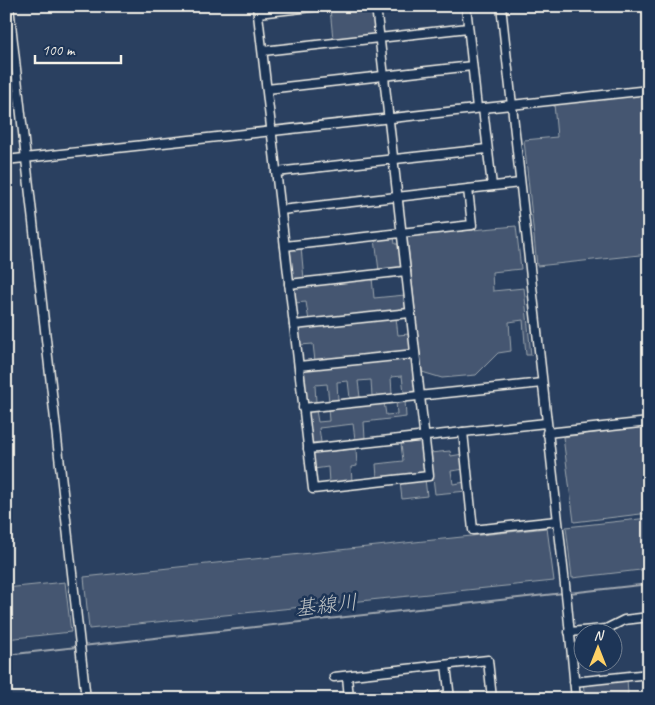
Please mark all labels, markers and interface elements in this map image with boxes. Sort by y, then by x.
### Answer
scale bar [35,32,121,64]
text: 100 m [42,41,76,60]
water label: 基線川 [293,589,359,621]
north arrow [572,622,622,672]
text: N [594,627,605,644]

